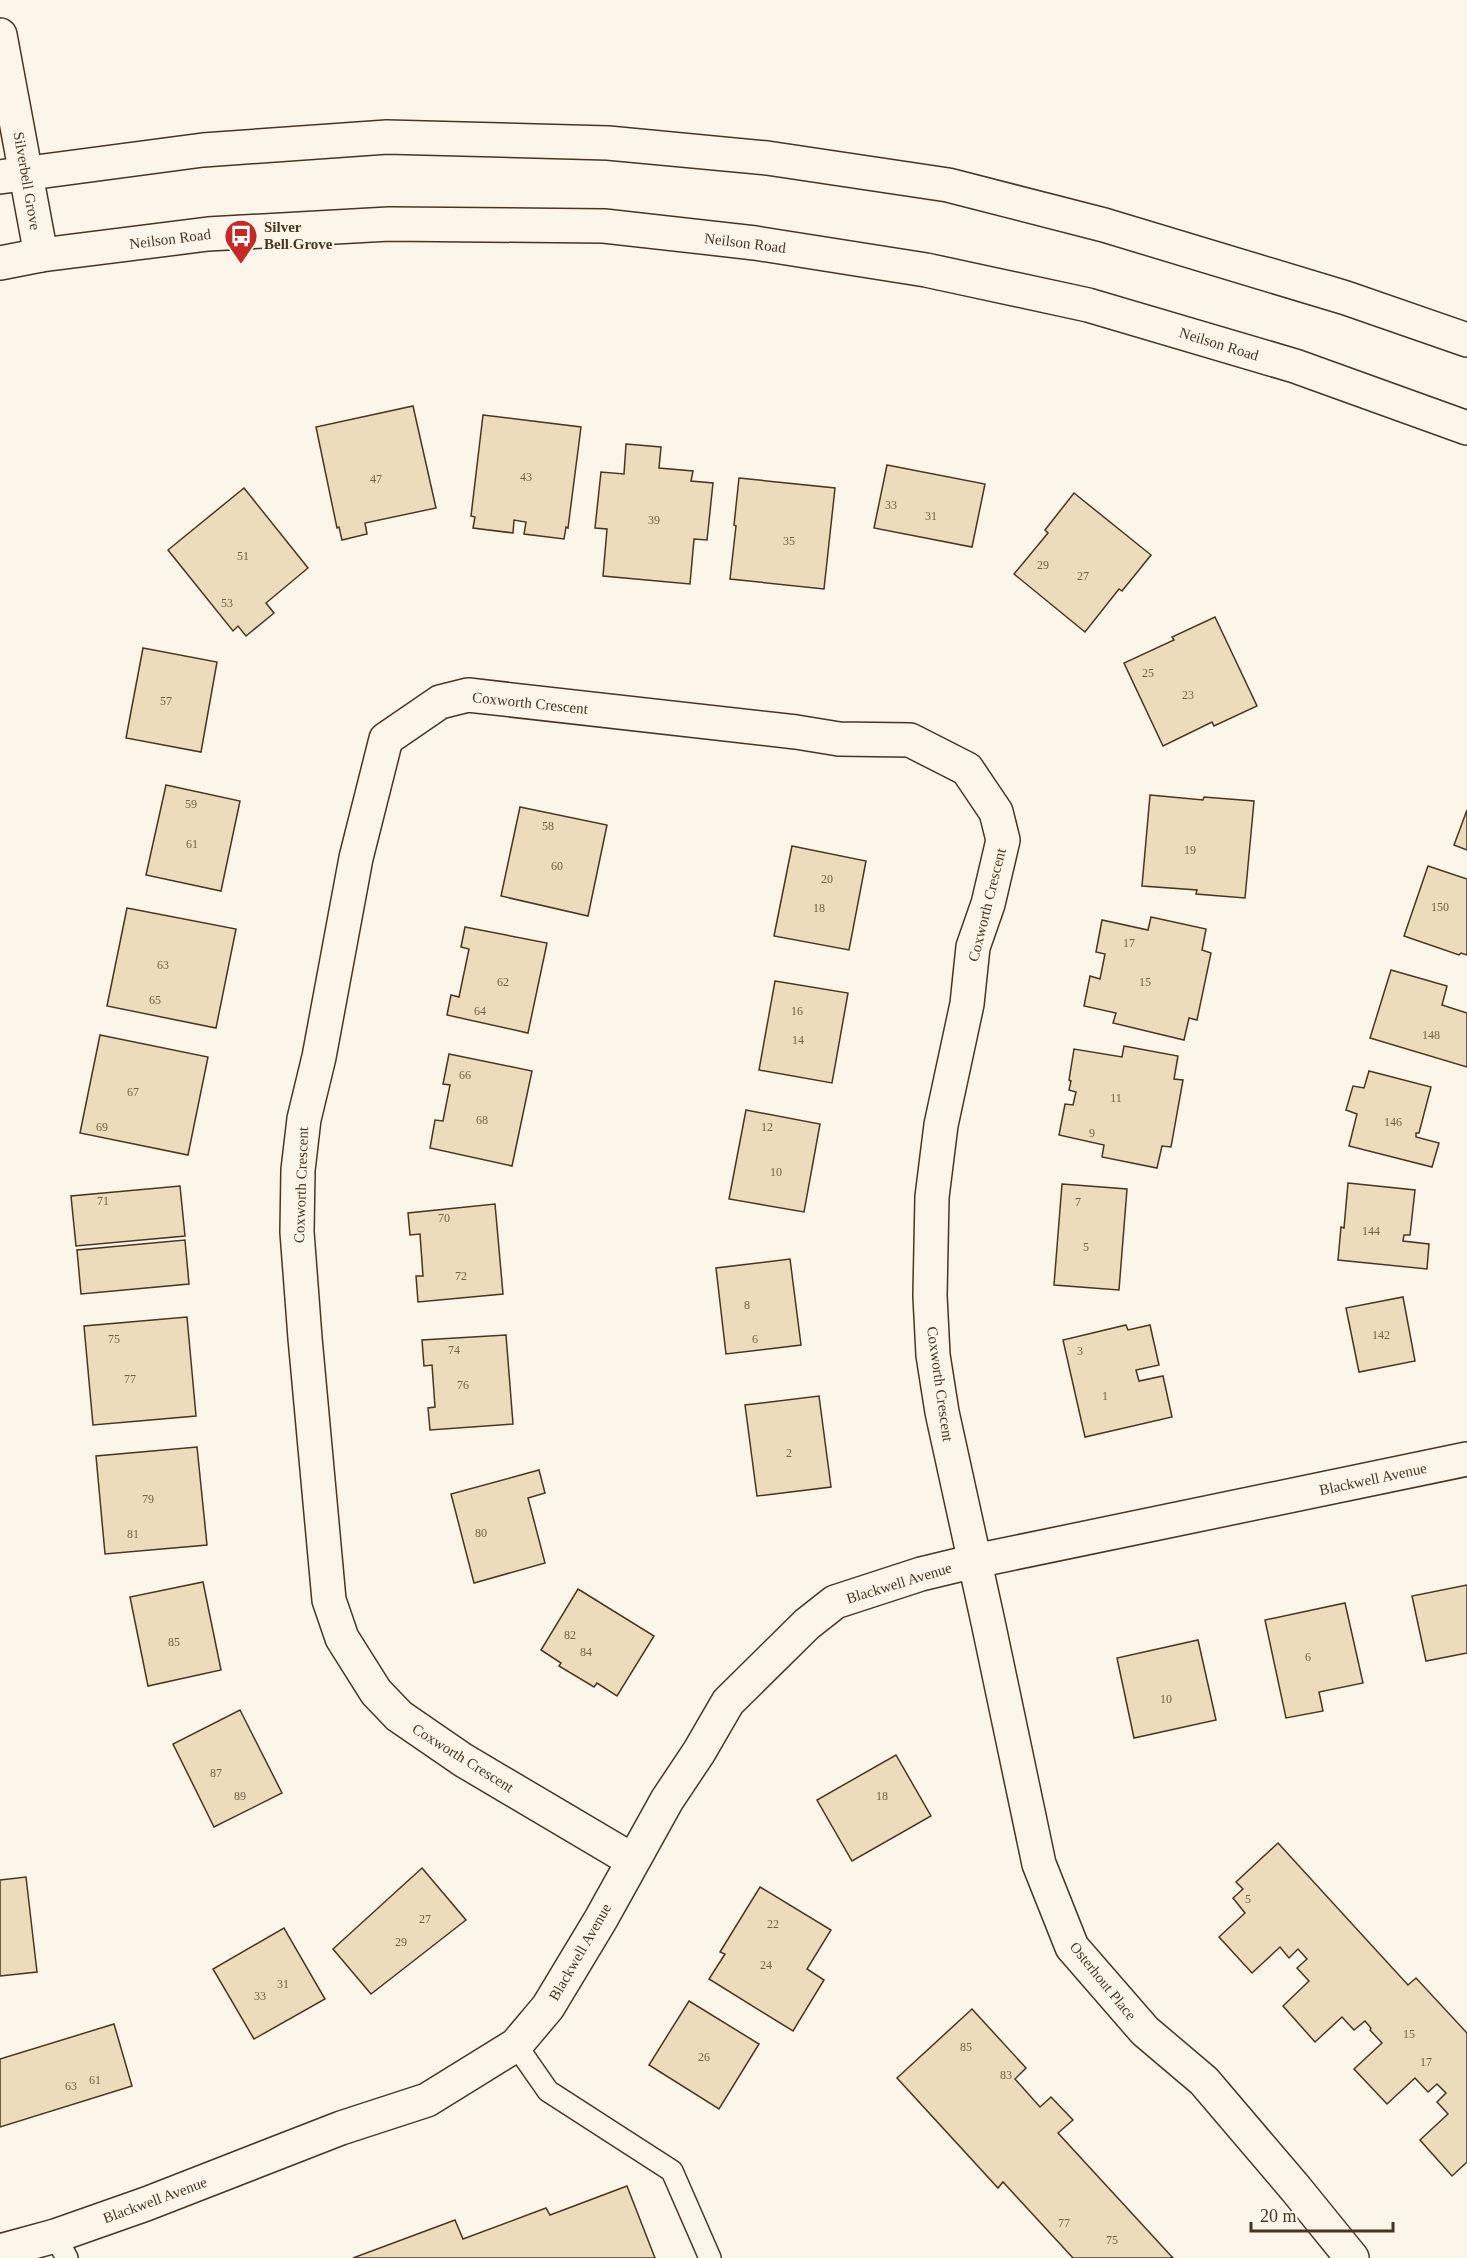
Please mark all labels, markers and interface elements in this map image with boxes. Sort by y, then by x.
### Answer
street label: Silverbell Grove [10,131,44,232]
bus stop icon: Silver Bell Grove [223,218,259,265]
place label: Silver Bell Grove [264,219,333,252]
street label: Neilson Road [128,226,212,252]
street label: Neilson Road [703,230,787,256]
street label: Neilson Road [1177,324,1261,364]
house number: 43 [520,470,532,484]
house number: 47 [370,472,382,486]
house number: 33 [885,498,897,512]
house number: 31 [925,509,937,523]
house number: 39 [648,513,660,527]
house number: 35 [783,534,795,548]
house number: 51 [237,549,249,563]
house number: 29 [1037,558,1049,572]
house number: 27 [1077,569,1089,583]
house number: 53 [221,596,233,610]
house number: 25 [1142,666,1154,680]
house number: 23 [1182,688,1194,702]
street label: Coxworth Crescent [471,689,589,717]
house number: 57 [160,694,172,708]
house number: 59 [185,797,197,811]
house number: 58 [542,819,554,833]
house number: 61 [186,837,198,851]
house number: 19 [1184,843,1196,857]
street label: Coxworth Crescent [965,846,1009,963]
house number: 60 [551,859,563,873]
house number: 20 [821,872,833,886]
house number: 150 [1431,900,1449,914]
house number: 18 [813,901,825,915]
house number: 17 [1123,936,1135,950]
house number: 63 [157,958,169,972]
house number: 62 [497,975,509,989]
house number: 15 [1139,975,1151,989]
house number: 65 [149,993,161,1007]
house number: 64 [474,1004,486,1018]
house number: 16 [791,1004,803,1018]
house number: 148 [1422,1028,1440,1042]
house number: 14 [792,1033,804,1047]
house number: 66 [459,1068,471,1082]
house number: 67 [127,1085,139,1099]
house number: 11 [1110,1091,1122,1105]
house number: 68 [476,1113,488,1127]
house number: 146 [1384,1115,1402,1129]
house number: 69 [96,1120,108,1134]
house number: 12 [761,1120,773,1134]
street label: Coxworth Crescent [291,1126,311,1243]
house number: 9 [1089,1126,1095,1140]
house number: 10 [770,1165,782,1179]
house number: 71 [97,1194,109,1208]
house number: 7 [1075,1195,1081,1209]
house number: 70 [438,1211,450,1225]
house number: 144 [1362,1224,1380,1238]
house number: 5 [1083,1240,1089,1254]
house number: 72 [455,1269,467,1283]
house number: 8 [744,1298,750,1312]
street label: Coxworth Crescent [924,1325,956,1443]
house number: 142 [1372,1328,1390,1342]
house number: 75 [108,1332,120,1346]
house number: 6 [752,1332,758,1346]
house number: 74 [448,1343,460,1357]
house number: 3 [1077,1344,1083,1358]
house number: 77 [124,1372,136,1386]
house number: 76 [457,1378,469,1392]
house number: 1 [1102,1389,1108,1403]
house number: 2 [786,1446,792,1460]
street label: Blackwell Avenue [1318,1460,1428,1498]
house number: 79 [142,1492,154,1506]
house number: 80 [475,1526,487,1540]
house number: 81 [127,1527,139,1541]
street label: Blackwell Avenue [844,1559,954,1607]
house number: 82 [564,1628,576,1642]
house number: 85 [168,1635,180,1649]
house number: 84 [580,1645,592,1659]
house number: 6 [1305,1650,1311,1664]
house number: 10 [1160,1692,1172,1706]
street label: Coxworth Crescent [409,1720,517,1796]
house number: 87 [210,1766,222,1780]
house number: 89 [234,1789,246,1803]
house number: 18 [876,1789,888,1803]
house number: 5 [1245,1892,1251,1906]
street label: Blackwell Avenue [546,1900,614,2003]
house number: 27 [419,1912,431,1926]
house number: 22 [767,1917,779,1931]
house number: 29 [395,1935,407,1949]
street label: Osterhout Place [1067,1939,1139,2023]
house number: 24 [760,1958,772,1972]
house number: 31 [277,1977,289,1991]
house number: 33 [254,1989,266,2003]
house number: 15 [1403,2027,1415,2041]
house number: 85 [960,2040,972,2054]
house number: 26 [698,2050,710,2064]
house number: 17 [1420,2055,1432,2069]
house number: 83 [1000,2068,1012,2082]
house number: 61 [89,2073,101,2087]
house number: 63 [65,2079,77,2093]
street label: Blackwell Avenue [101,2174,209,2226]
scale bar [1251,2195,1394,2233]
text: 20 m [1260,2206,1297,2226]
house number: 77 [1058,2216,1070,2230]
house number: 75 [1106,2233,1118,2247]

